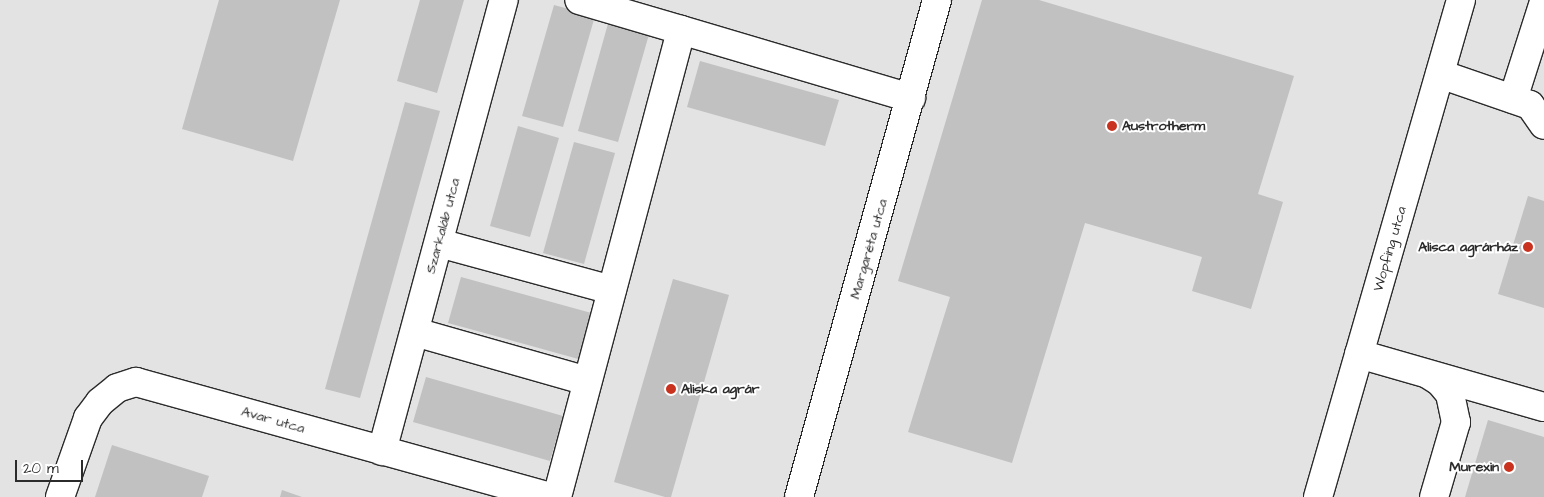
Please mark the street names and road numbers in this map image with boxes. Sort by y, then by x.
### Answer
street label: Szarkaláb utca [422,176,464,276]
street label: Margaréta utca [847,197,891,301]
street label: Wopfing utca [1370,204,1410,294]
street label: Avar utca [239,403,307,437]

